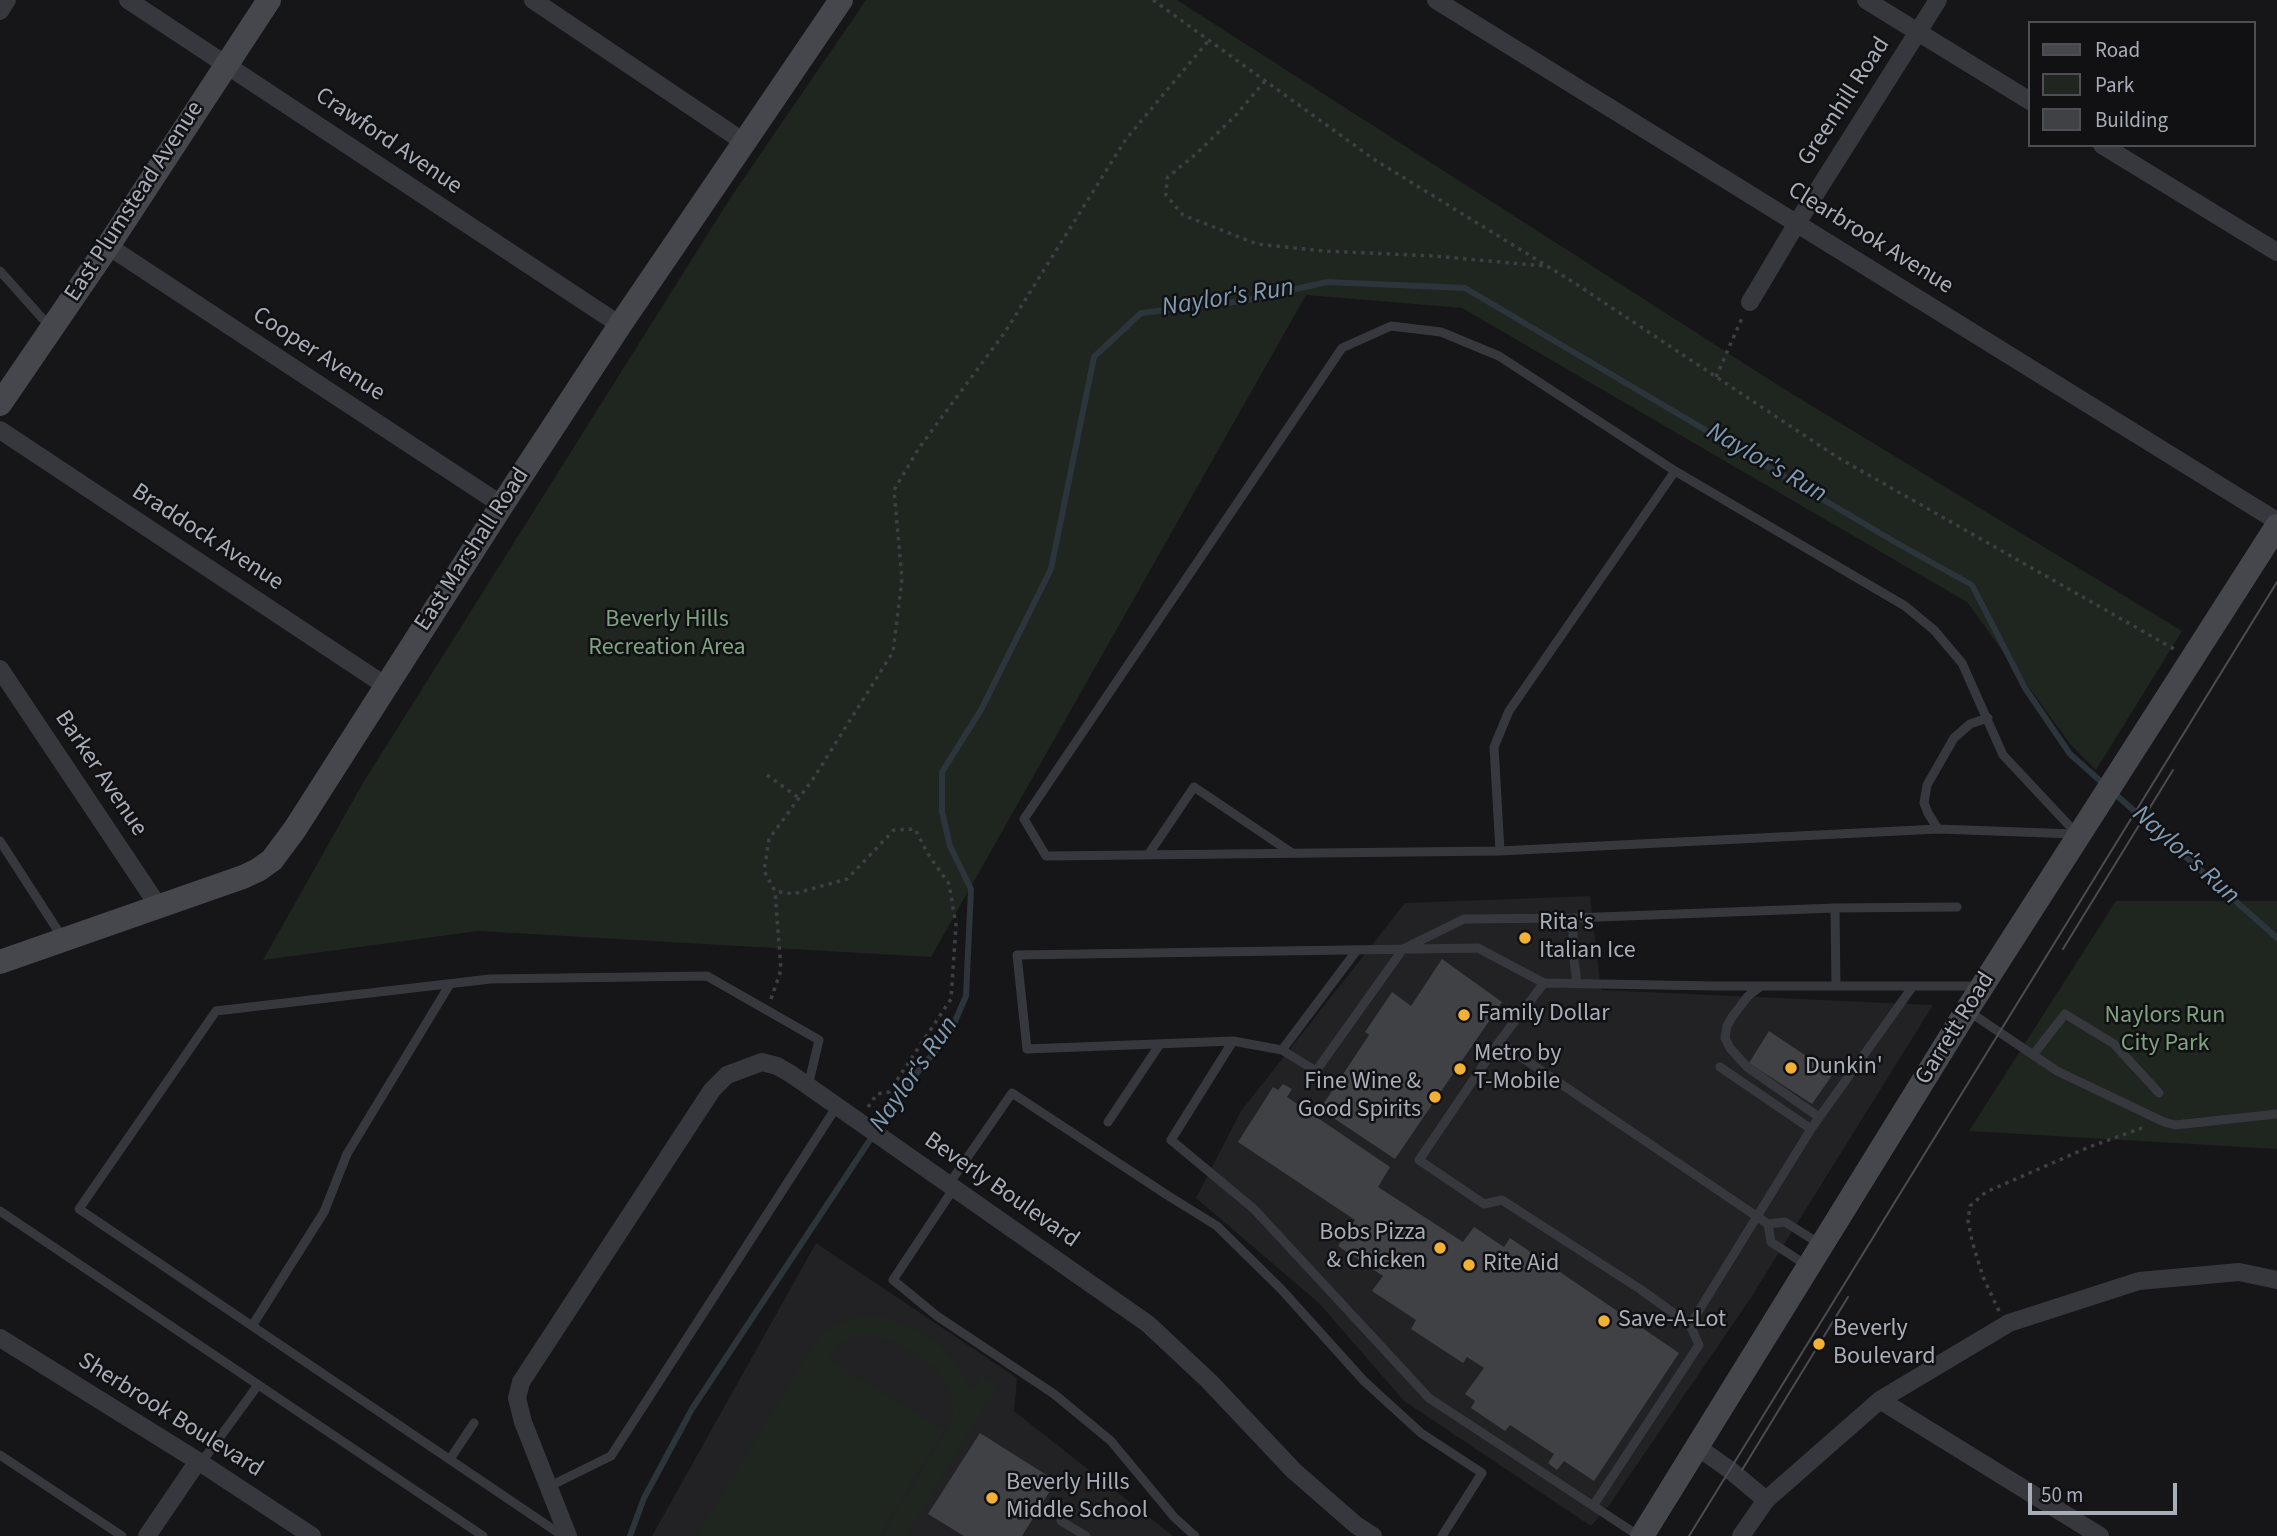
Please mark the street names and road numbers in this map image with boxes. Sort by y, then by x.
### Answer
street label: Greenhill Road [1793,32,1897,172]
street label: Crawford Avenue [309,82,467,202]
street label: East Plumstead Avenue [59,96,211,308]
street label: Clearbrook Avenue [1782,176,1958,302]
street label: Cooper Avenue [246,302,390,408]
street label: East Marshall Road [410,463,536,637]
street label: Braddock Avenue [126,478,288,598]
street label: Barker Avenue [48,706,152,842]
street label: Garrett Road [1910,968,2002,1090]
street label: Beverly Boulevard [918,1127,1084,1255]
street label: Sherbrook Boulevard [72,1347,268,1485]

